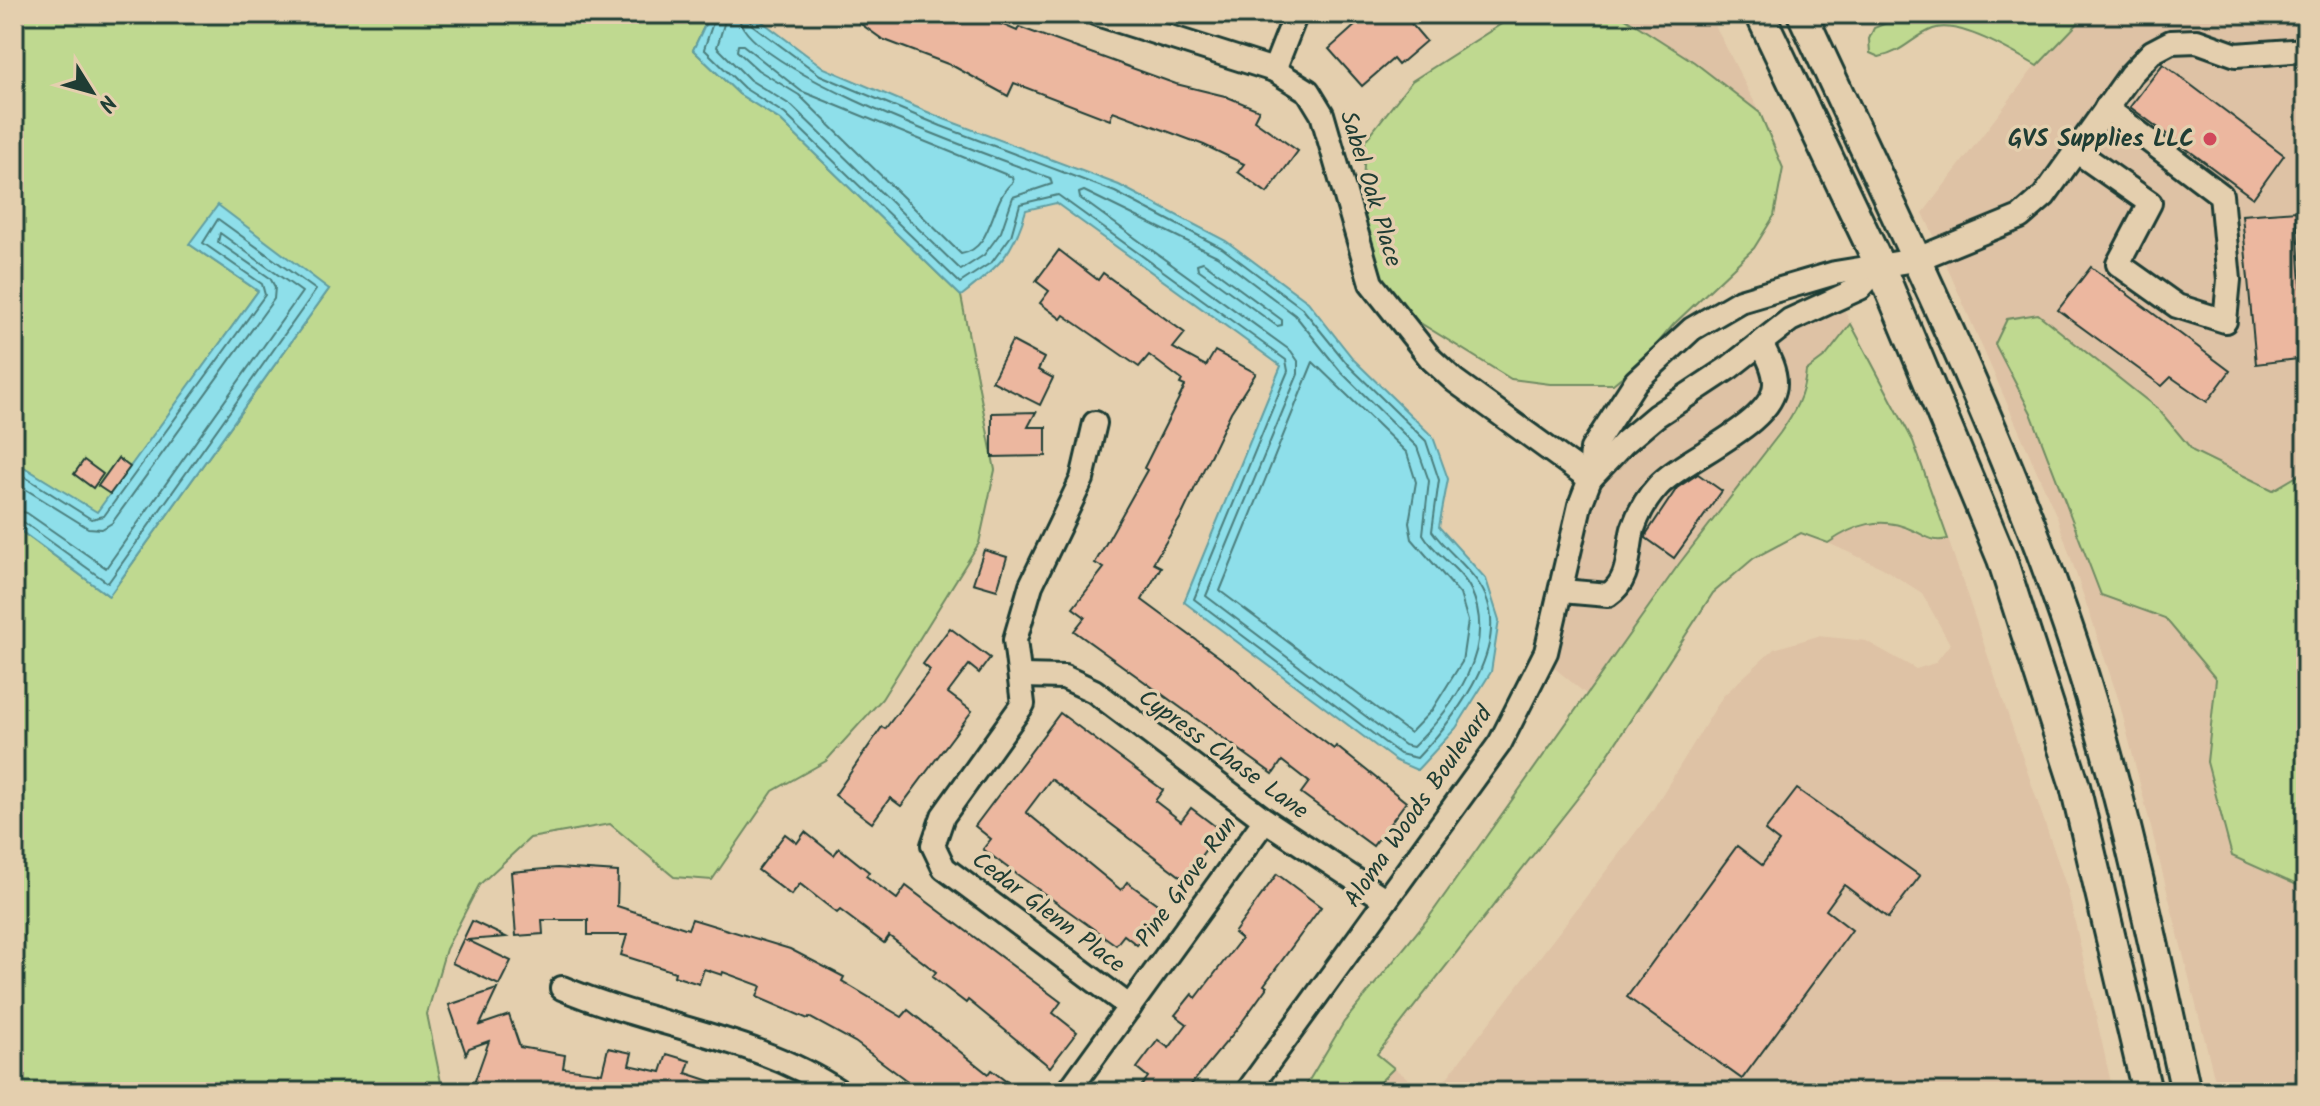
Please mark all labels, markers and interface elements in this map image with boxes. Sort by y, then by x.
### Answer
north arrow [52,52,132,132]
text: N [88,86,124,119]
street label: Sabel Oak Place [1328,106,1412,272]
place label: GVS Supplies LLC [2008,120,2194,159]
marker: GVS Supplies LLC [2201,130,2219,148]
street label: Cypress Chase Lane [1129,680,1317,831]
street label: Aloma Woods Boulevard [1334,697,1504,916]
street label: Pine Grove Run [1126,808,1248,956]
street label: Cedar Glenn Place [963,842,1133,984]

